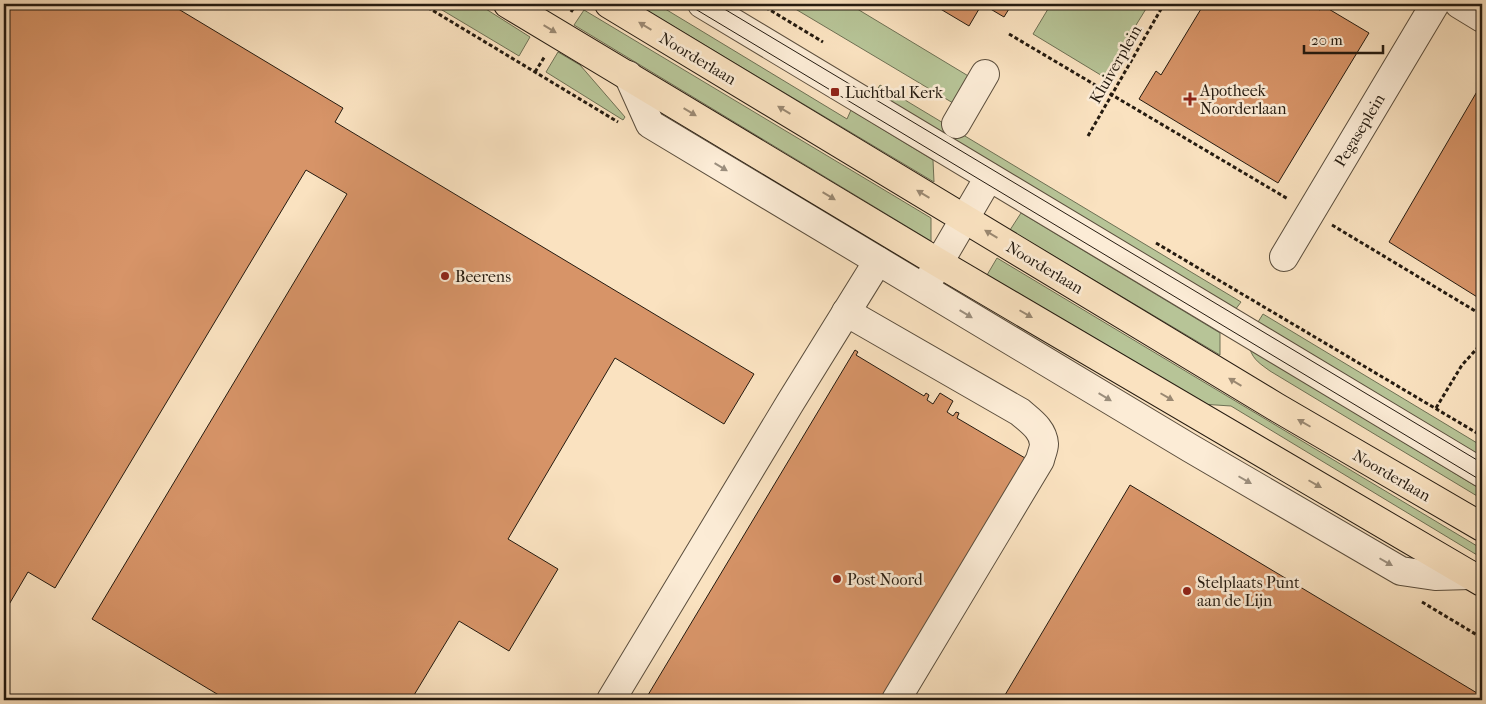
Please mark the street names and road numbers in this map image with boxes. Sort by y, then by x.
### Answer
street label: Kluiverplein [1085,21,1146,107]
street label: Noorderlaan [656,28,740,89]
street label: Pegaseplein [1330,90,1389,170]
street label: Noorderlaan [1003,237,1087,298]
street label: Noorderlaan [1350,446,1435,506]

